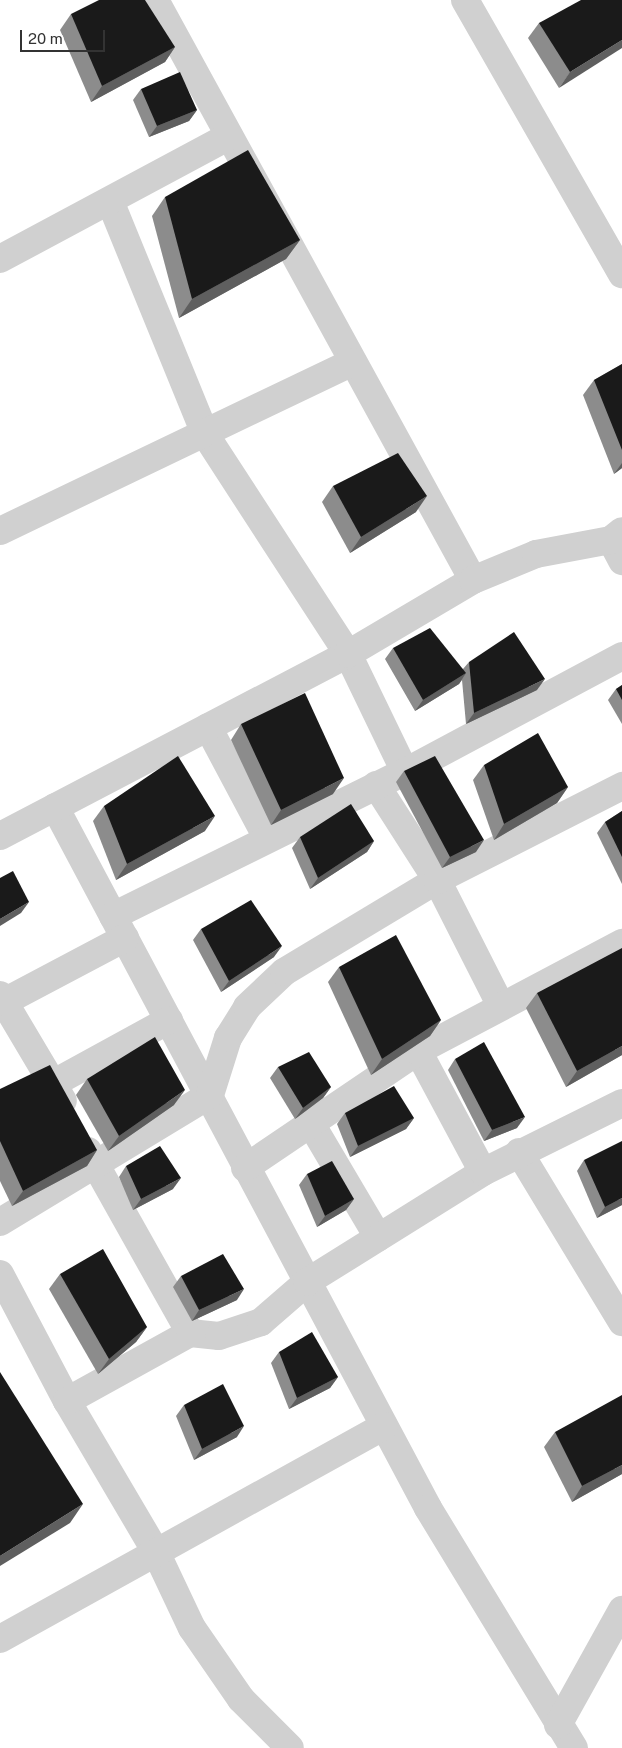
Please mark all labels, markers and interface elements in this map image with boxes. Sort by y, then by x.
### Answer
scale bar [22,20,108,52]
text: 20 m [28,30,63,47]

